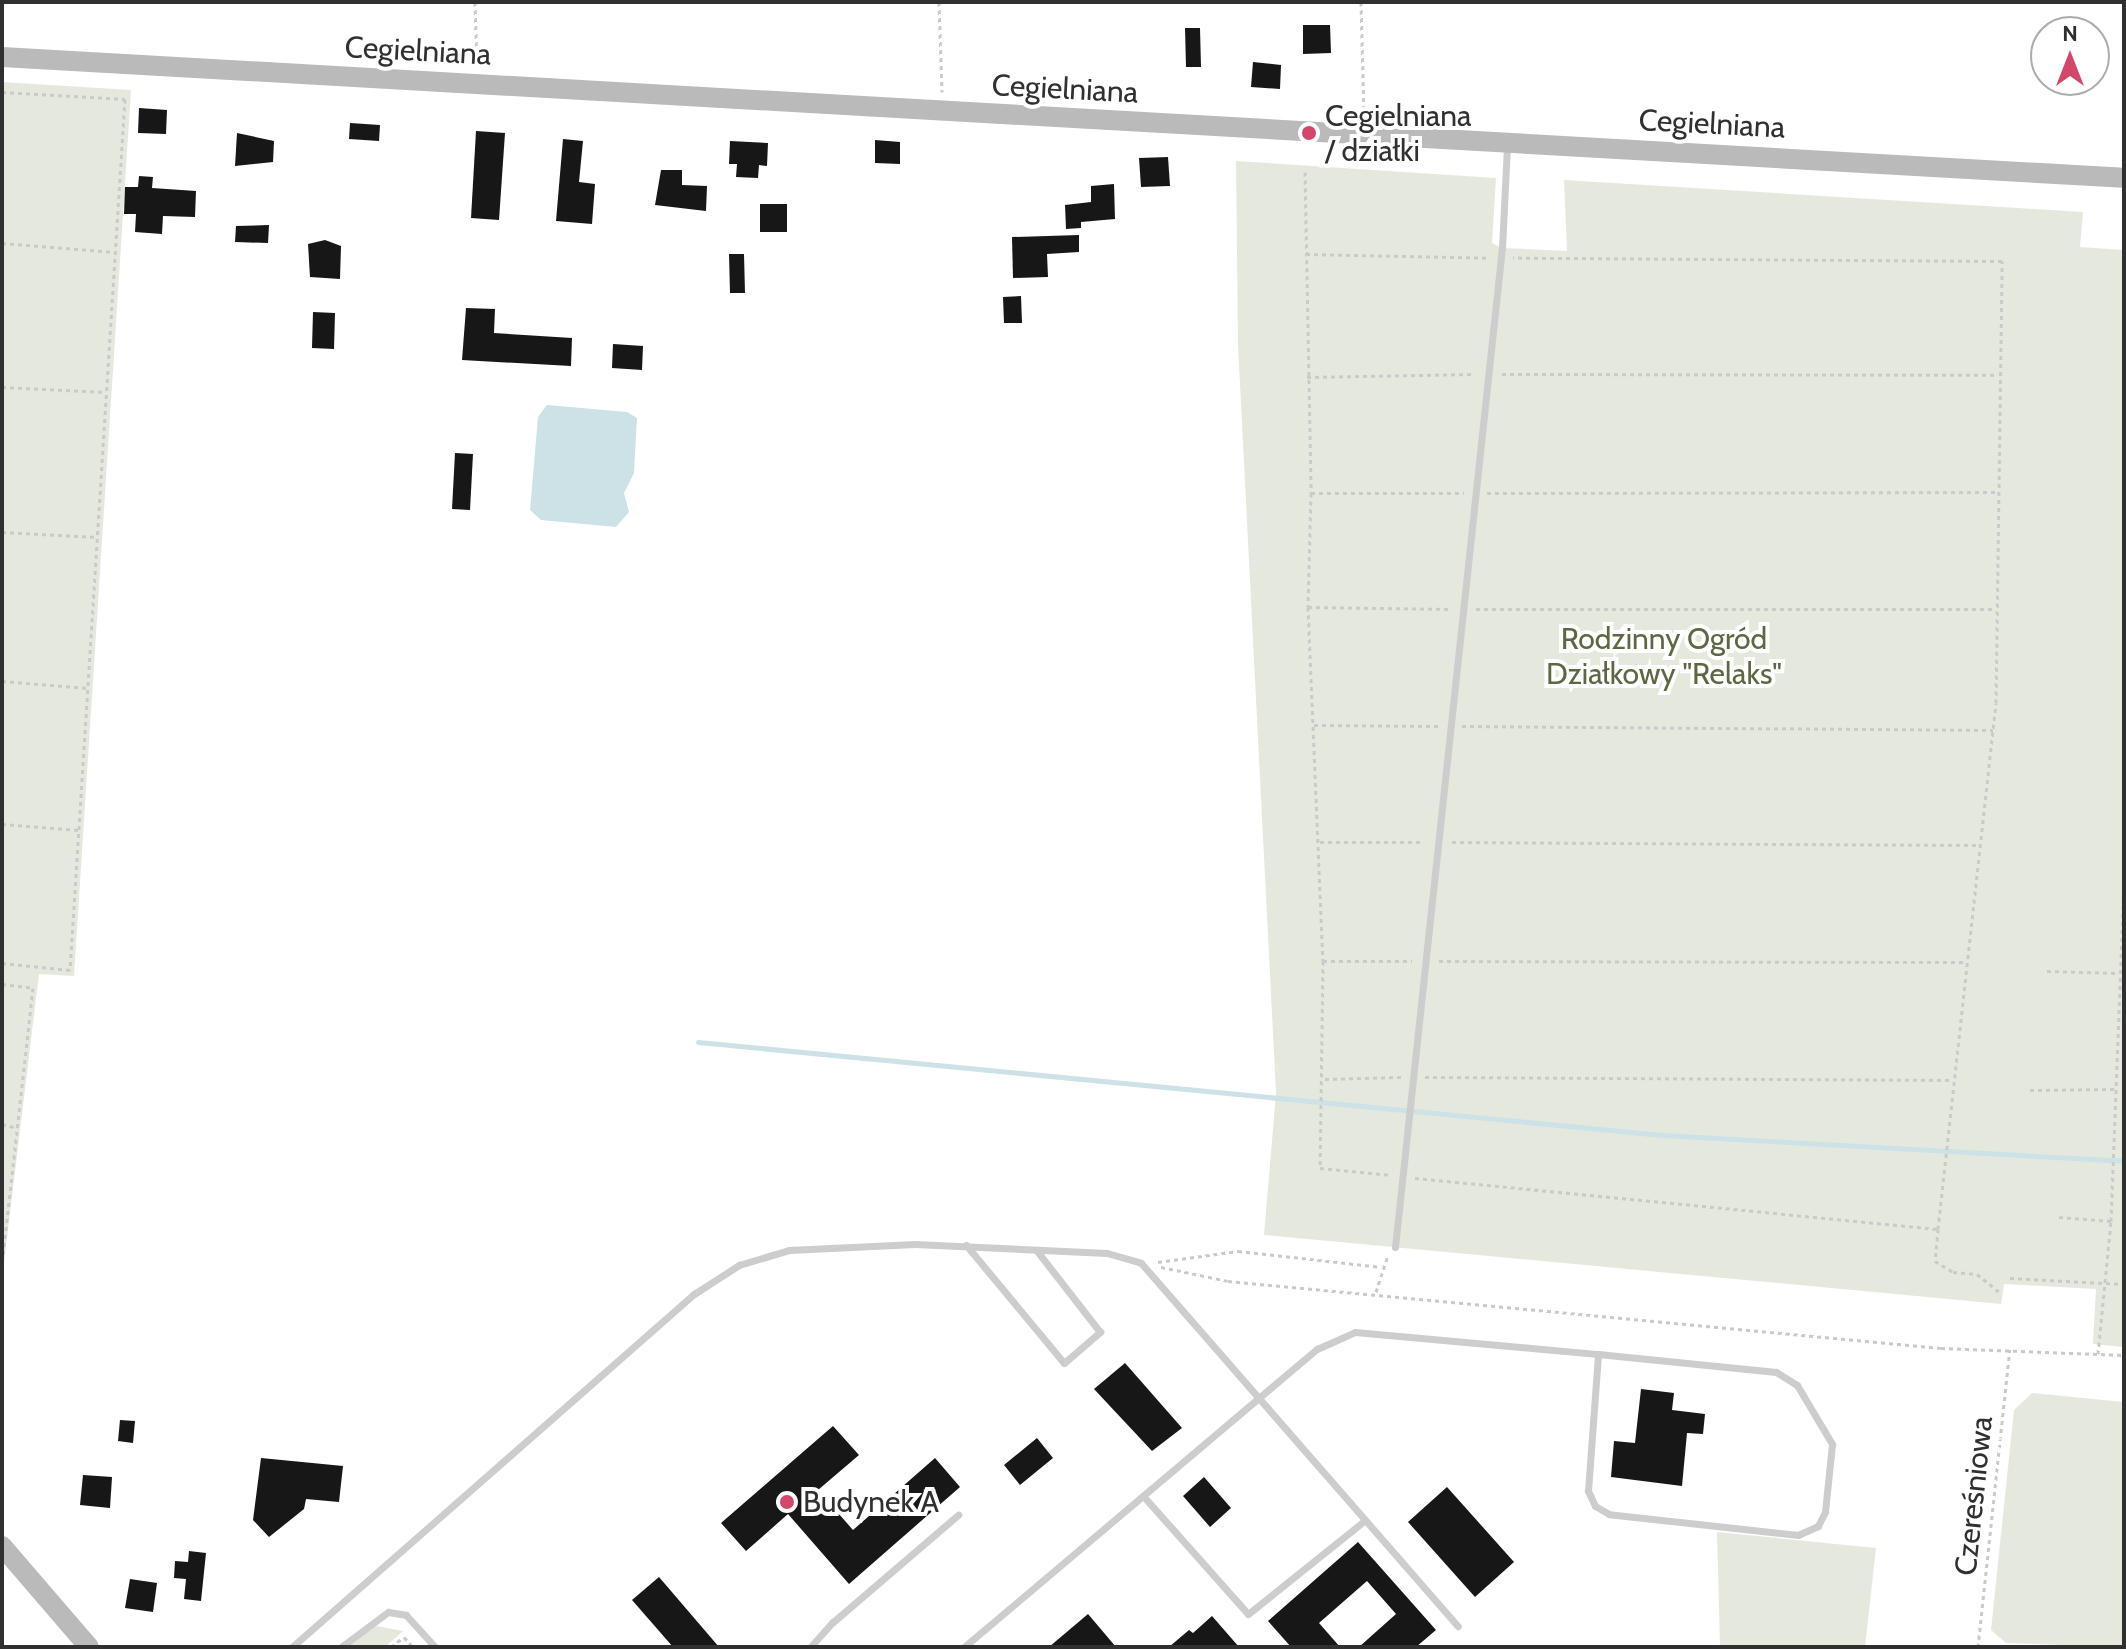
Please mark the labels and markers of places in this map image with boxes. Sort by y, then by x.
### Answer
place label: Cegielniana / działki [1325,98,1471,168]
marker: Cegielniana / działki [1300,124,1318,142]
place label: Budynek A [803,1484,939,1520]
marker: Budynek A [778,1493,796,1511]

